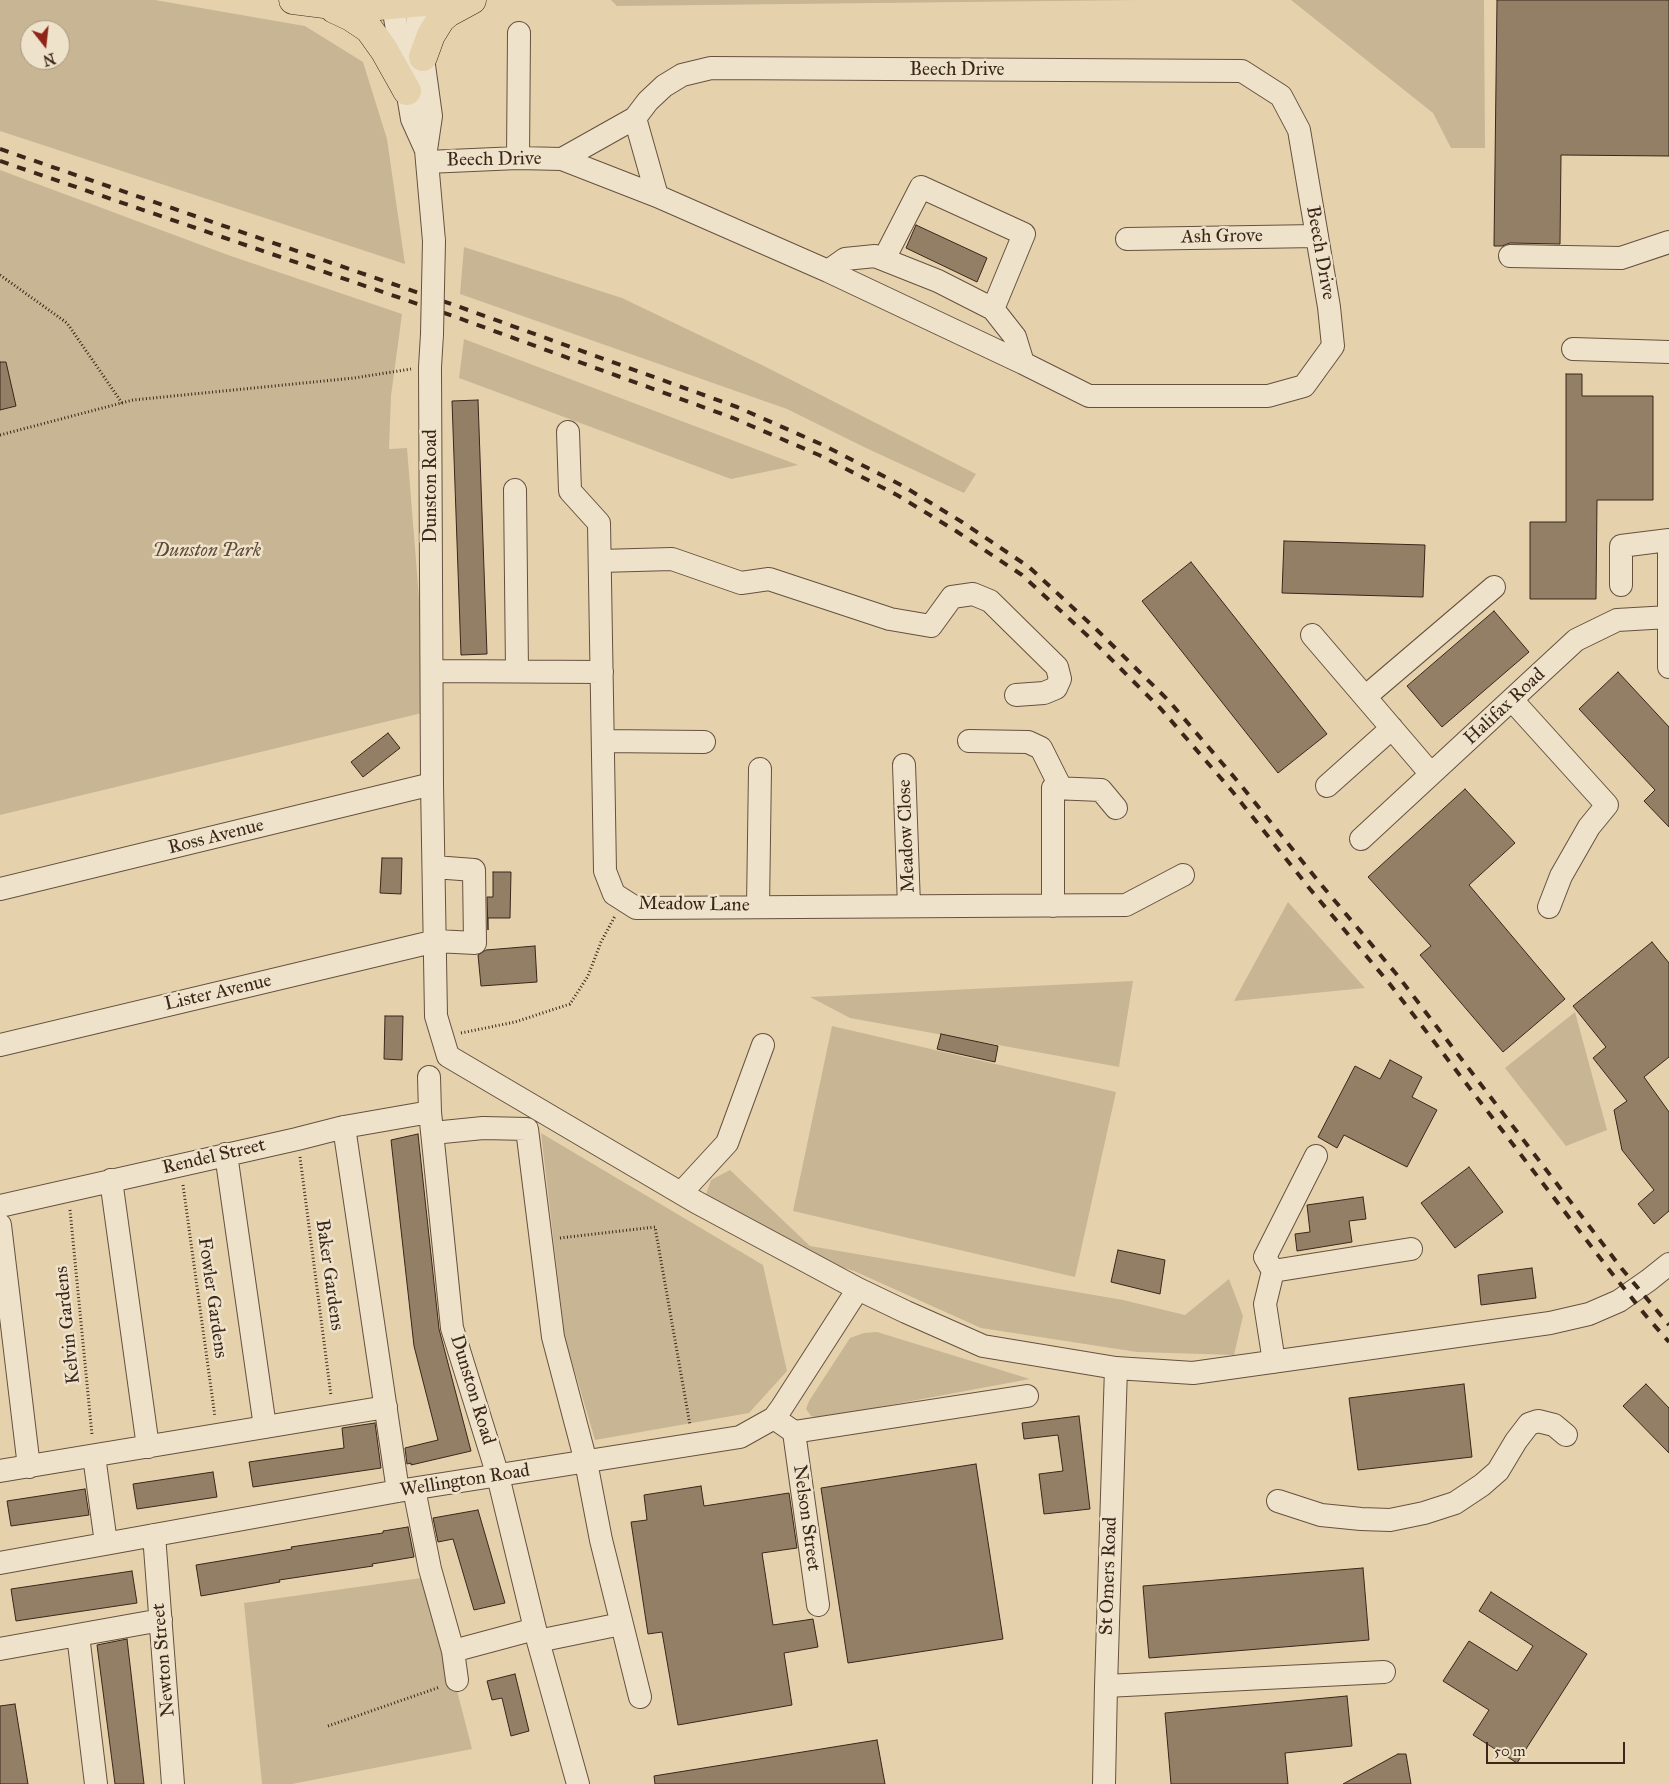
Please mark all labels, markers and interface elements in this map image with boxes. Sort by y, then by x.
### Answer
north arrow [20,20,70,70]
text: N [41,49,57,69]
street label: Beech Drive [910,59,1004,81]
street label: Beech Drive [446,148,542,172]
street label: Beech Drive [1301,204,1339,302]
street label: Ash Grove [1181,225,1263,249]
street label: Dunston Road [420,429,442,543]
park label: Dunston Park [153,540,261,562]
street label: Halifax Road [1460,664,1550,750]
street label: Meadow Close [894,779,920,893]
street label: Ross Avenue [166,814,266,860]
street label: Meadow Lane [638,893,750,917]
street label: Lister Avenue [162,970,274,1016]
street label: Rendel Street [160,1134,268,1180]
street label: Baker Gardens [310,1218,348,1332]
street label: Fowler Gardens [192,1236,232,1360]
street label: Kelvin Gardens [50,1265,86,1385]
street label: Dunston Road [444,1332,500,1448]
street label: Wellington Road [398,1459,532,1503]
street label: Nelson Street [787,1463,825,1573]
street label: St Omers Road [1096,1516,1122,1636]
street label: Newton Street [148,1602,180,1718]
scale bar [1489,1732,1628,1764]
text: 50 m [1494,1742,1526,1760]

